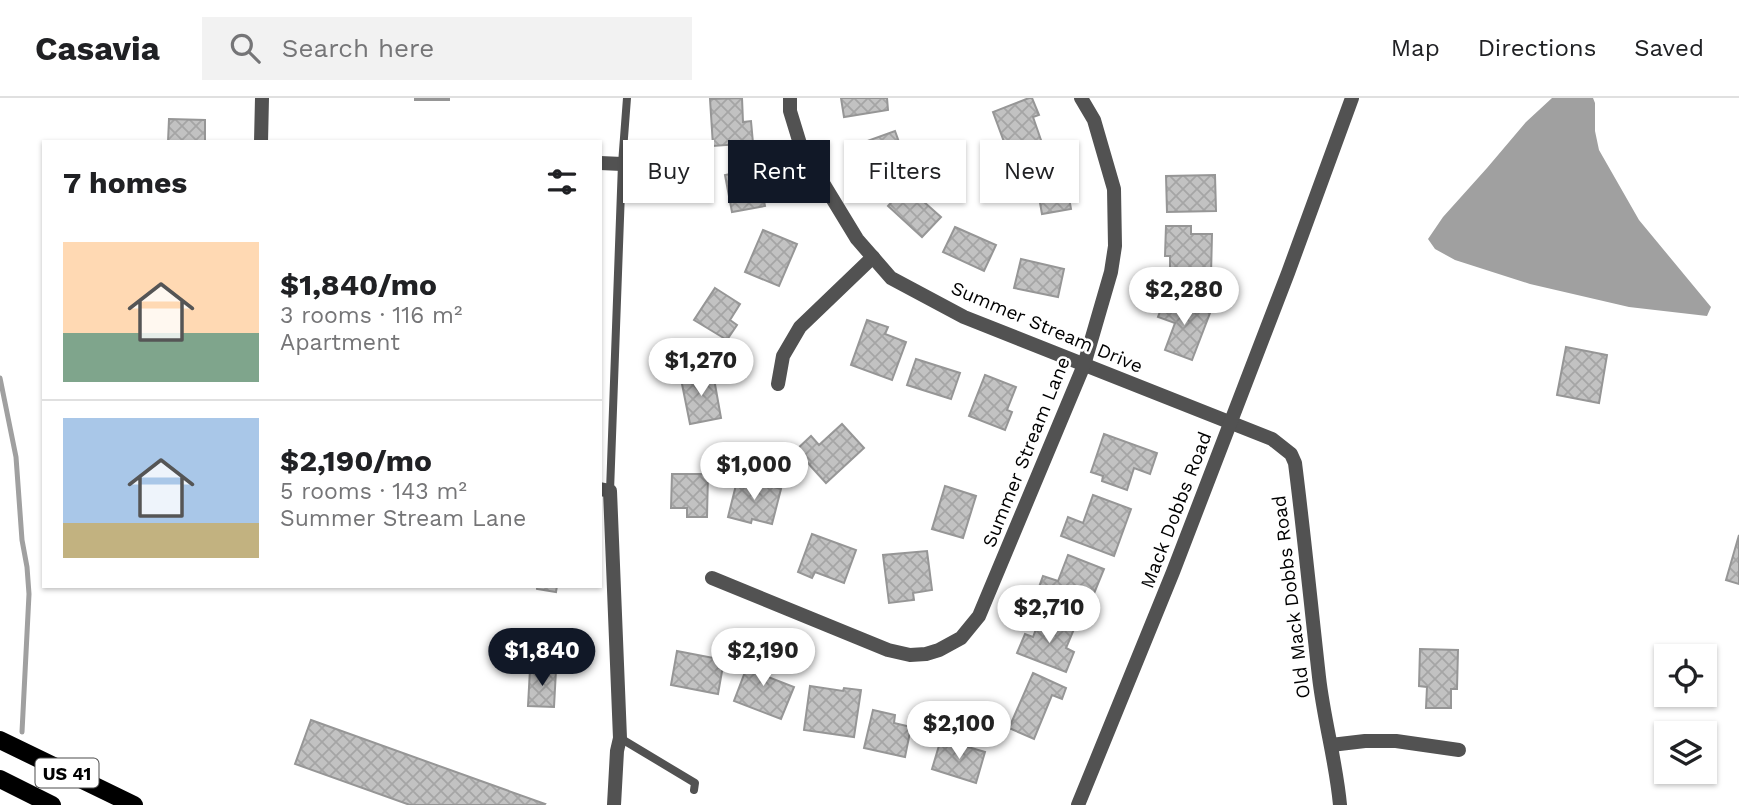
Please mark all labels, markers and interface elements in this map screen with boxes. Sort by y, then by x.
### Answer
search box [202,17,692,80]
text: Casavia [35,29,160,68]
icon: search [226,29,264,67]
text: Search here [282,33,434,63]
text: Map [1391,34,1440,62]
text: Directions [1478,34,1596,62]
text: Saved [1634,34,1704,62]
chip: Buy [623,140,714,203]
chip: Rent [728,140,830,203]
chip: Filters [844,140,966,203]
chip: New [980,140,1079,203]
icon: filters [543,163,581,201]
text: 7 homes [63,165,187,200]
text: $1,840/mo [280,267,437,302]
pin: $2,280 [1127,268,1241,327]
icon: home [119,270,203,354]
street label: Summer Stream Drive [948,276,1146,378]
text: $2,280 [1145,276,1223,303]
text: 3 rooms · 116 m² [280,302,462,329]
text: Apartment [280,329,400,356]
pin: $1,270 [644,338,758,398]
text: $1,270 [665,347,737,374]
street label: Summer Stream Lane [977,353,1075,551]
street label: Mack Dobbs Road [1135,428,1217,592]
pin: $1,000 [697,442,811,502]
text: $2,190/mo [280,443,432,478]
icon: home [119,446,203,530]
text: $1,000 [716,451,792,478]
text: 5 rooms · 143 m² [280,478,467,505]
street label: Old Mack Dobbs Road [1267,494,1315,700]
text: Summer Stream Lane [280,505,526,532]
pin: $2,710 [992,586,1106,645]
text: $2,710 [1013,594,1085,621]
pin: $1,840 [485,628,599,688]
pin: $2,190 [706,628,820,688]
text: $1,840 [504,637,580,664]
text: $2,190 [727,637,799,664]
map controls [1654,644,1717,784]
button: locate [1654,644,1717,707]
pin: $2,100 [902,702,1016,761]
text: $2,100 [923,710,995,737]
button: layers [1654,721,1717,784]
road number: US 41 [36,758,98,788]

